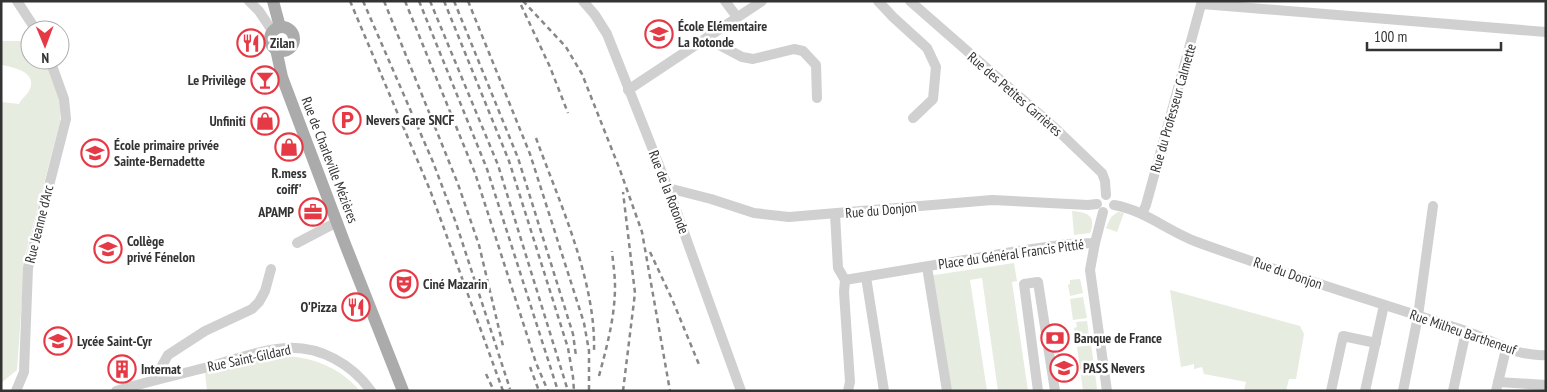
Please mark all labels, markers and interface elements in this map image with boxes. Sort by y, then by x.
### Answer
place label: École Elémentaire La Rotonde [678,17,767,51]
school or university icon: École Elémentaire La Rotonde [644,19,674,49]
north arrow [20,20,70,70]
scale bar [1367,20,1501,52]
text: 100 m [1374,27,1407,46]
restaurant icon: Zilan [236,28,266,58]
place label: Zilan [270,34,295,52]
street label: Rue du Professeur Calmette [1146,41,1200,174]
street label: Rue des Petites Carrières [964,48,1066,140]
text: N [41,49,49,67]
bar icon: Le Privilège [250,65,280,95]
place label: Le Privilège [188,71,246,89]
street label: Rue de Charleville Mézières [298,94,362,226]
parking icon: Nevers Gare SNCF [332,105,362,135]
shop icon: Unfiniti [250,106,280,136]
place label: Nevers Gare SNCF [366,111,454,129]
place label: Unfiniti [209,112,246,130]
shop icon: R.mess coiff' [274,132,304,162]
place label: École primaire privée Sainte-Bernadette [114,136,219,170]
school or university icon: École primaire privée Sainte-Bernadette [80,138,110,168]
street label: Rue de la Rotonde [645,148,693,237]
place label: R.mess coiff' [271,164,307,198]
street label: Rue Jeanne d'Arc [21,183,57,265]
office icon: APAMP [298,197,328,227]
street label: Rue du Donjon [845,198,917,222]
place label: APAMP [257,203,294,221]
place label: Collège privé Fénelon [127,232,195,266]
school or university icon: Collège privé Fénelon [93,234,123,264]
street label: Place du Général Francis Pittié [937,235,1085,273]
street label: Rue du Donjon [1251,253,1325,293]
theatre icon: Ciné Mazarin [389,269,419,299]
place label: Ciné Mazarin [423,275,487,293]
restaurant icon: O'Pizza [341,292,371,322]
place label: O'Pizza [300,298,337,316]
street label: Rue Milheu Bartheneuf [1407,305,1519,359]
bank icon: Banque de France [1040,323,1070,353]
school or university icon: Lycée Saint-Cyr [43,326,73,356]
place label: Banque de France [1074,329,1162,347]
place label: Lycée Saint-Cyr [77,332,153,350]
street label: Rue Saint-Gildard [206,340,292,376]
school or university icon: PASS Nevers [1049,353,1079,383]
building icon: Internat [107,354,137,384]
place label: PASS Nevers [1083,359,1145,377]
place label: Internat [141,360,181,378]

